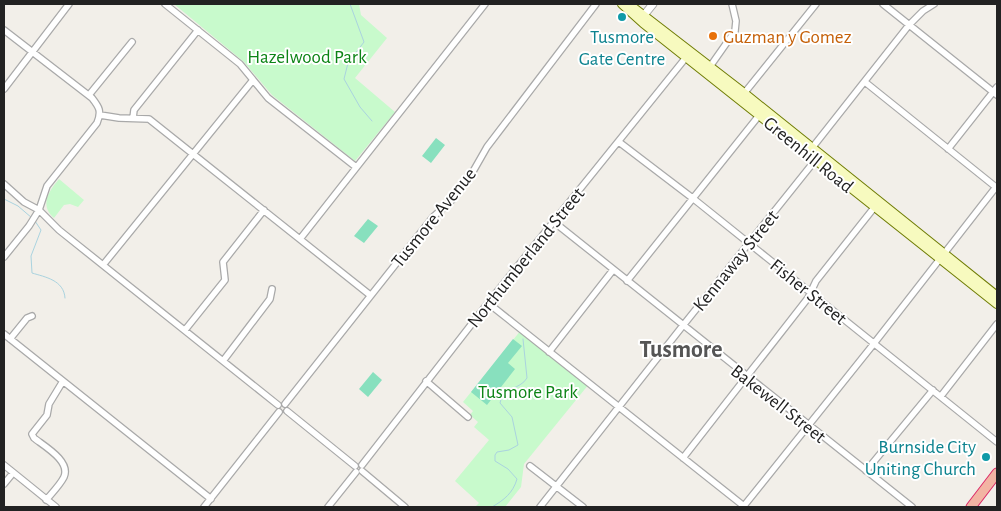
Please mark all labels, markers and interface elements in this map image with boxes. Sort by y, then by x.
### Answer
marker: Tusmore Gate Centre [616,11,628,23]
place label: Tusmore Gate Centre [579,28,665,69]
place label: Guzman y Gomez [723,28,852,47]
marker: Guzman y Gomez [707,30,719,42]
park label: Hazelwood Park [247,48,367,67]
street label: Greenhill Road [760,113,857,197]
street label: Tusmore Avenue [388,164,480,271]
street label: Northumberland Street [464,184,588,332]
street label: Kennaway Street [690,207,782,315]
street label: Fisher Street [766,256,850,329]
district label: Tusmore [640,338,722,362]
street label: Bakewell Street [727,361,829,447]
park label: Tusmore Park [478,383,578,402]
place label: Burnside City Uniting Church [865,438,976,479]
marker: Burnside City Uniting Church [980,451,992,463]

